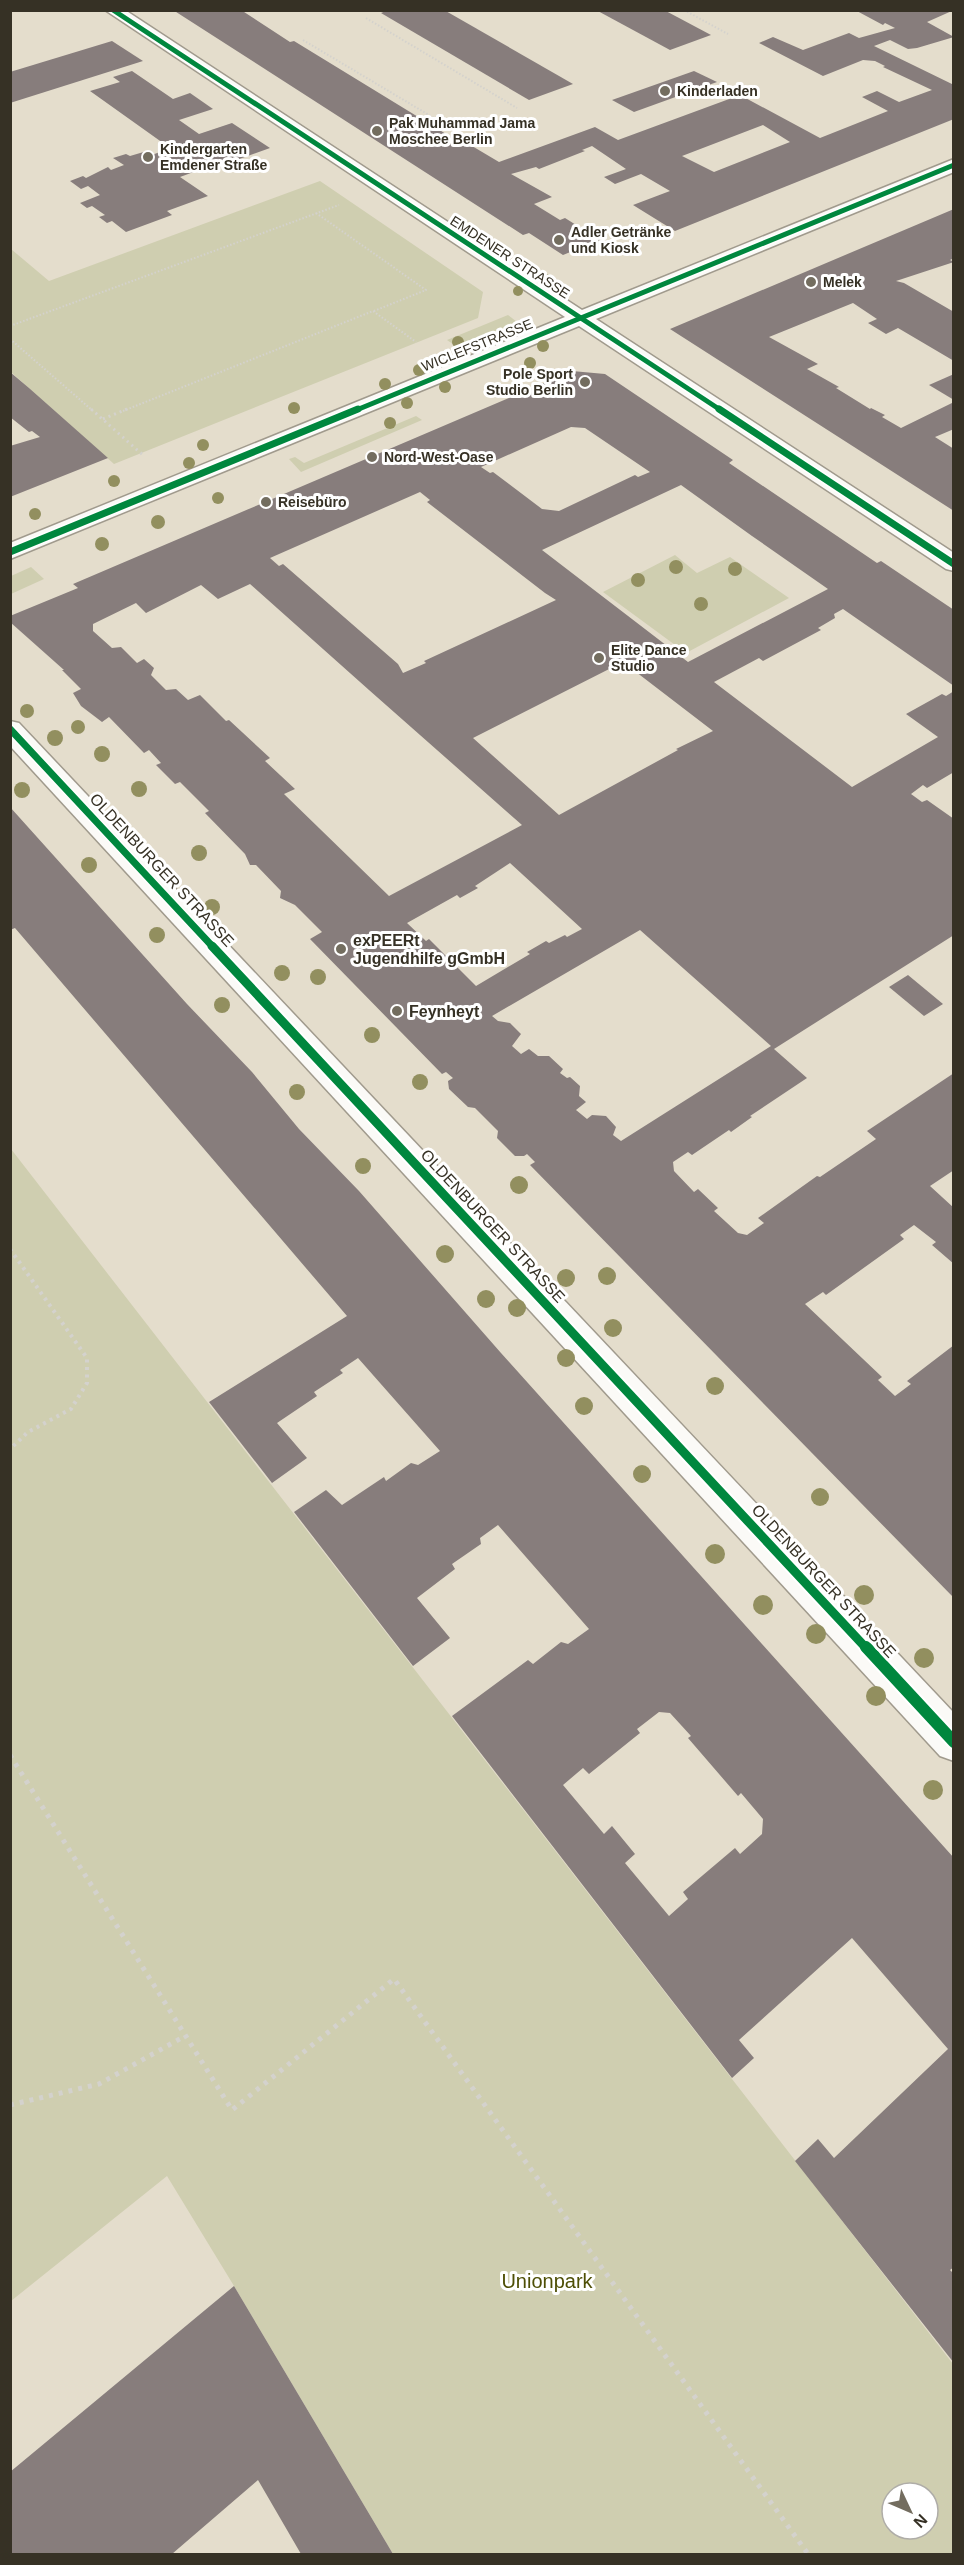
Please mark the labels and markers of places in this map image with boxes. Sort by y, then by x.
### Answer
place label: Kinderladen [677,83,758,99]
marker: Kinderladen [658,84,672,98]
place label: Pak Muhammad Jama Moschee Berlin [389,115,535,147]
marker: Pak Muhammad Jama Moschee Berlin [370,124,384,138]
place label: Kindergarten Emdener Straße [160,141,268,173]
marker: Kindergarten Emdener Straße [141,150,155,164]
place label: Adler Getränke und Kiosk [571,224,672,256]
marker: Adler Getränke und Kiosk [552,233,566,247]
place label: Melek [823,274,862,290]
marker: Melek [804,275,818,289]
place label: Pole Sport Studio Berlin [486,366,573,398]
marker: Pole Sport Studio Berlin [578,375,592,389]
place label: Nord-West-Oase [384,449,494,465]
marker: Nord-West-Oase [365,450,379,464]
place label: Reisebüro [278,494,346,510]
marker: Reisebüro [259,495,273,509]
place label: Elite Dance Studio [611,642,687,674]
marker: Elite Dance Studio [592,651,606,665]
place label: exPEERt Jugendhilfe gGmbH [353,932,505,967]
marker: exPEERt Jugendhilfe gGmbH [334,942,348,956]
place label: Feynheyt [409,1003,480,1020]
marker: Feynheyt [390,1004,404,1018]

